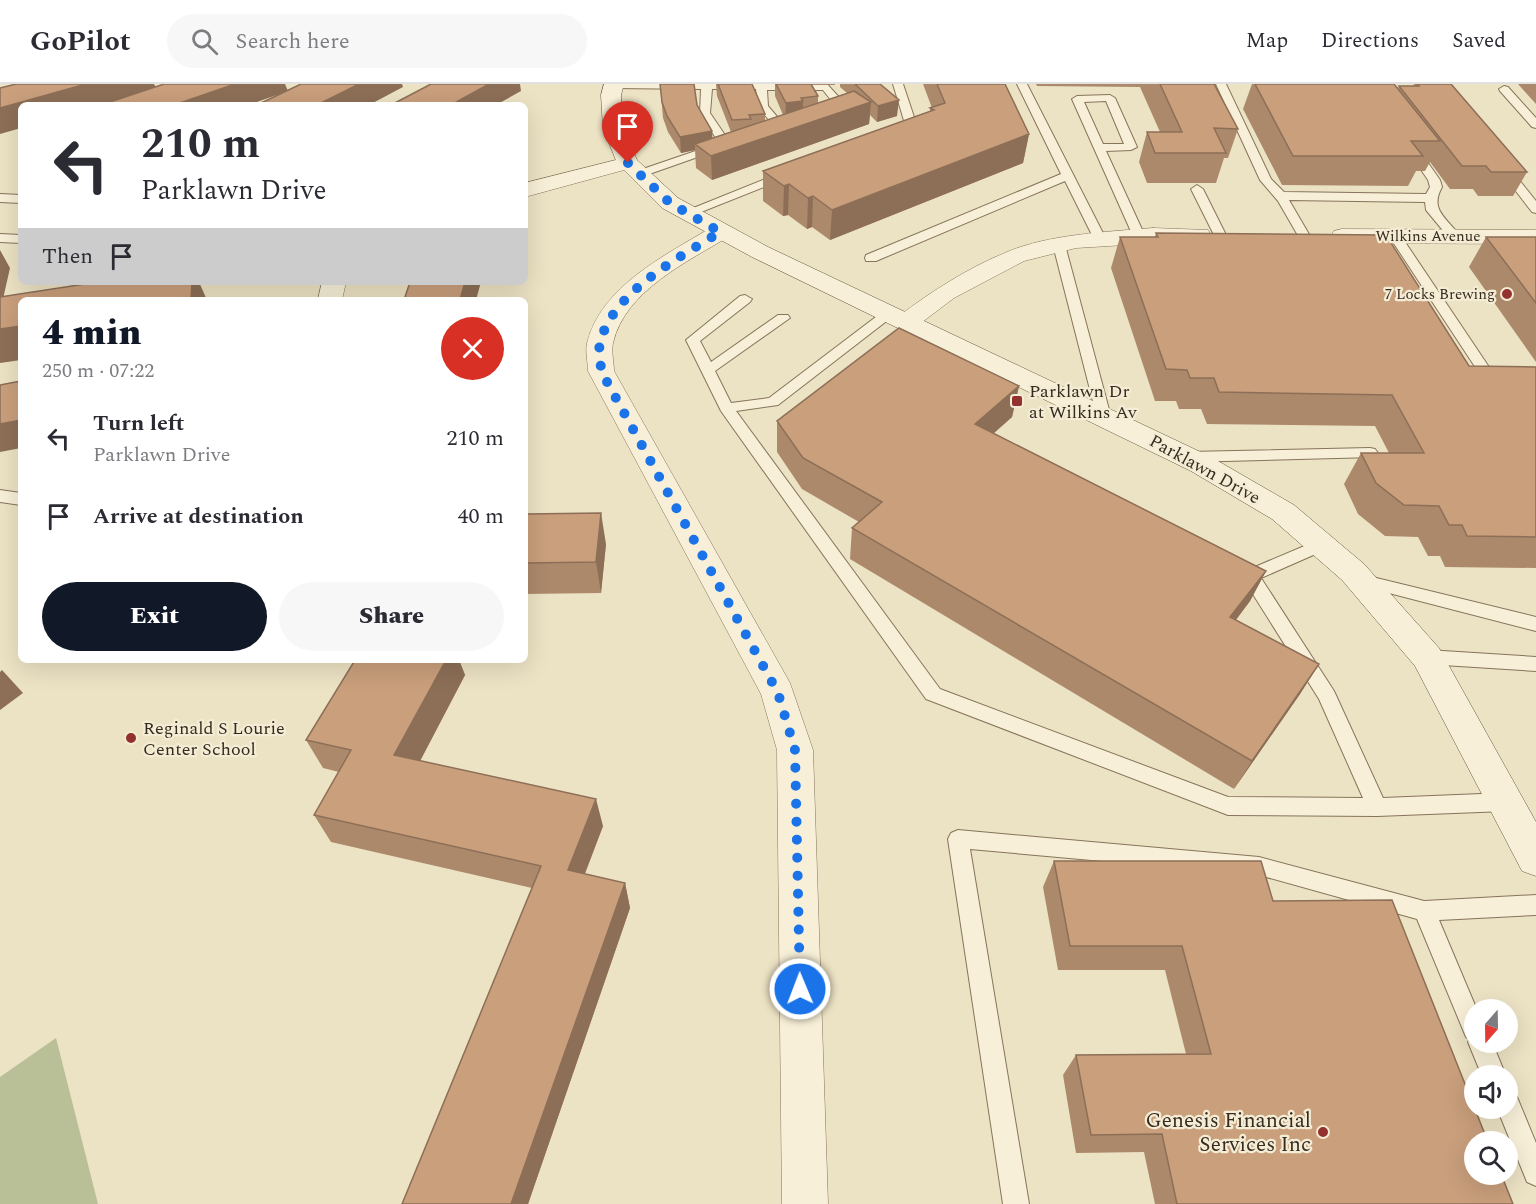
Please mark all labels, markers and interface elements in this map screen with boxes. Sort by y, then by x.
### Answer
search box [167,14,587,68]
text: GoPilot [30,20,131,63]
icon: search [188,25,221,58]
text: Search here [236,25,350,58]
text: Map [1246,25,1288,57]
text: Directions [1321,25,1419,57]
text: Saved [1452,25,1506,57]
pin [602,101,653,163]
icon: arrive [611,110,644,143]
text: 210 m [141,113,260,176]
icon: left [42,126,120,204]
text: Parklawn Drive [141,170,326,212]
street label: Wilkins Avenue [1376,225,1480,248]
text: Then [42,240,93,273]
icon: arrive [105,240,138,273]
place label: 7 Locks Brewing [1385,283,1495,306]
marker: 7 Locks Brewing [1500,287,1514,301]
text: 4 min [42,306,142,361]
button: close [441,317,504,380]
text: 250 m · 07:22 [42,356,154,386]
place label: Parklawn Dr at Wilkins Av [1029,378,1138,426]
marker: Parklawn Dr at Wilkins Av [1010,394,1024,408]
text: Turn left [93,407,185,440]
icon: left [42,422,75,455]
text: 210 m [447,422,504,455]
street label: Parklawn Drive [1144,428,1265,511]
text: Parklawn Drive [93,440,230,470]
icon: arrive [42,500,75,533]
text: Arrive at destination [93,500,304,533]
text: 40 m [458,500,504,533]
button: Exit [42,582,267,651]
button: Share [279,582,504,651]
place label: Reginald S Lourie Center School [143,715,285,763]
marker: Reginald S Lourie Center School [124,731,138,745]
position arrow [768,957,832,1021]
north arrow [1464,999,1518,1053]
map controls [1464,999,1518,1185]
button: sound [1464,1065,1518,1119]
place label: Genesis Financial Services Inc [1146,1105,1311,1161]
marker: Genesis Financial Services Inc [1316,1125,1330,1139]
button: search [1464,1131,1518,1185]

